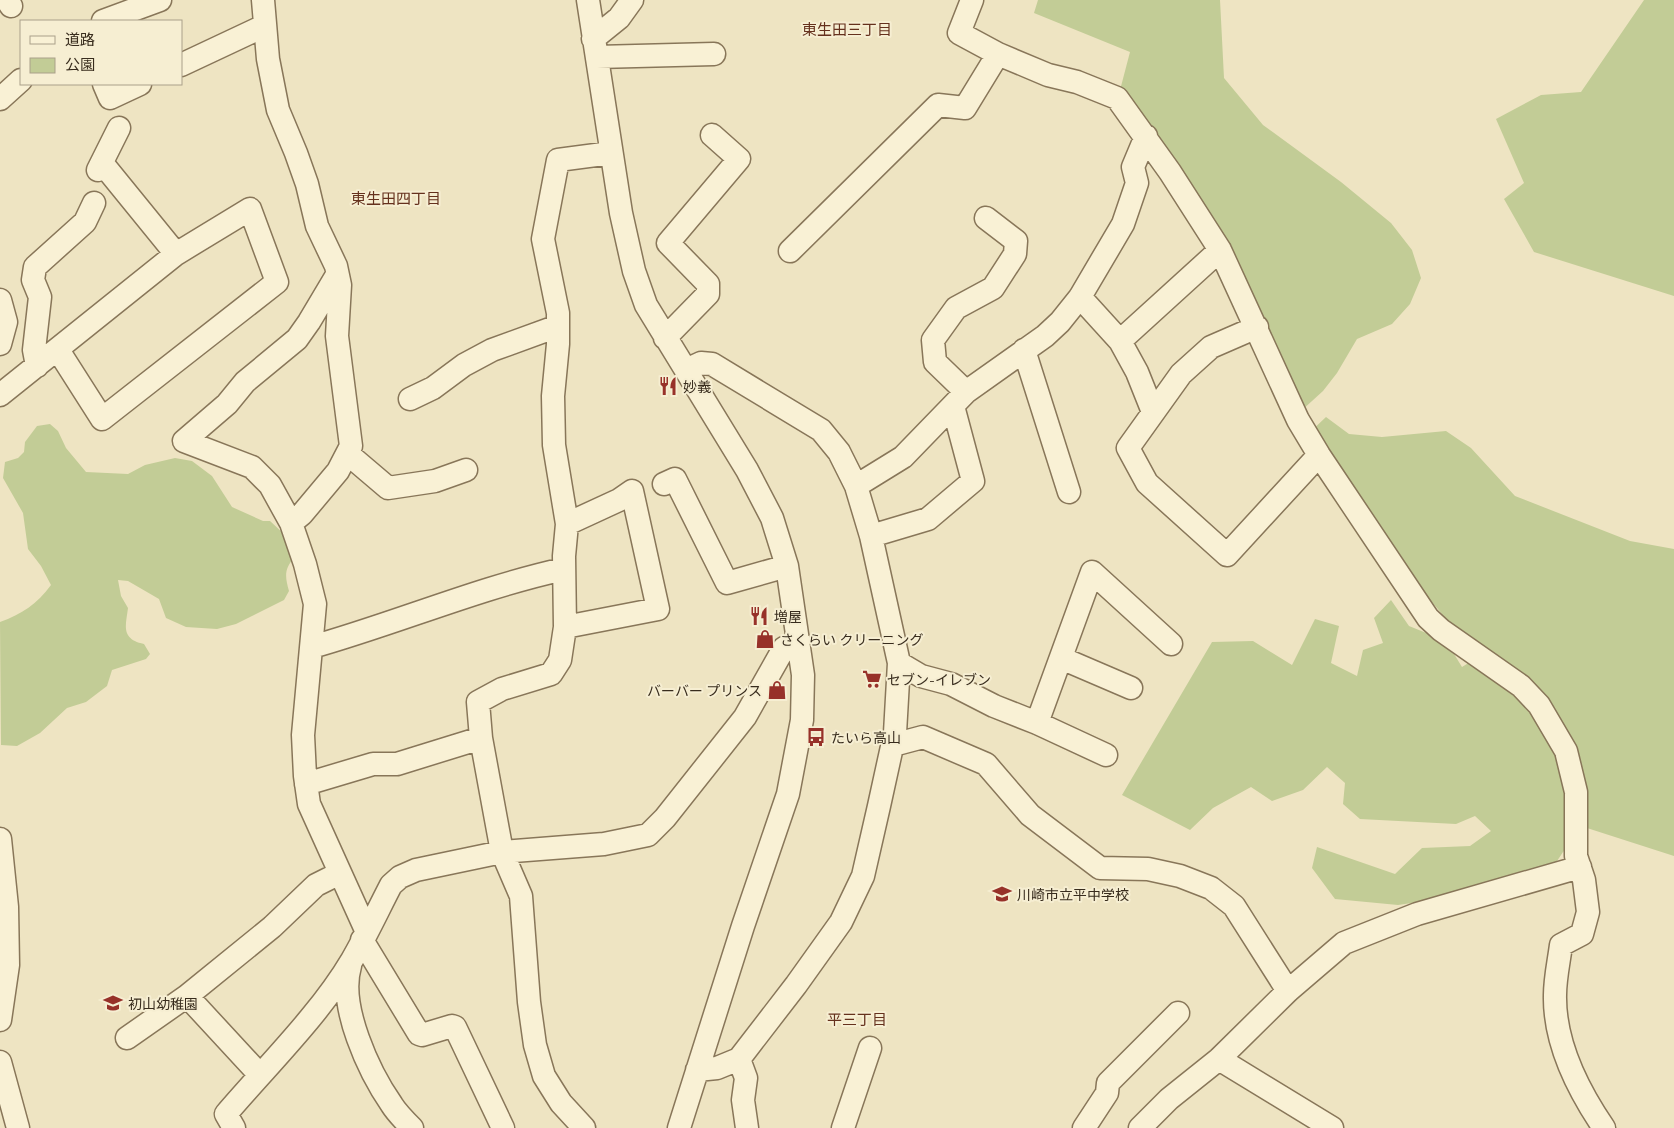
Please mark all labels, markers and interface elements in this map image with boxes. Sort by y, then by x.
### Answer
district label: 東生田三丁目 [802,19,892,39]
legend [20,20,182,85]
text: 道路 [65,29,95,49]
text: 公園 [65,54,95,74]
district label: 東生田四丁目 [351,188,441,208]
restaurant icon: 妙義 [657,375,679,397]
place label: 妙義 [683,377,711,396]
restaurant icon: 増屋 [748,605,770,627]
place label: 増屋 [774,607,802,626]
shop icon: さくらい クリーニング [754,628,776,650]
place label: さくらい クリーニング [780,630,923,649]
supermarket icon: セブン-イレブン [861,668,883,690]
place label: セブン-イレブン [887,670,991,689]
shop icon: バーバー プリンス [766,679,788,701]
place label: バーバー プリンス [647,681,762,700]
bus stop icon: たいら高山 [805,726,827,748]
place label: たいら高山 [831,728,901,747]
school or university icon: 川崎市立平中学校 [991,883,1013,905]
place label: 川崎市立平中学校 [1017,885,1129,904]
school or university icon: 初山幼稚園 [102,992,124,1014]
place label: 初山幼稚園 [128,994,198,1013]
district label: 平三丁目 [827,1009,887,1029]

